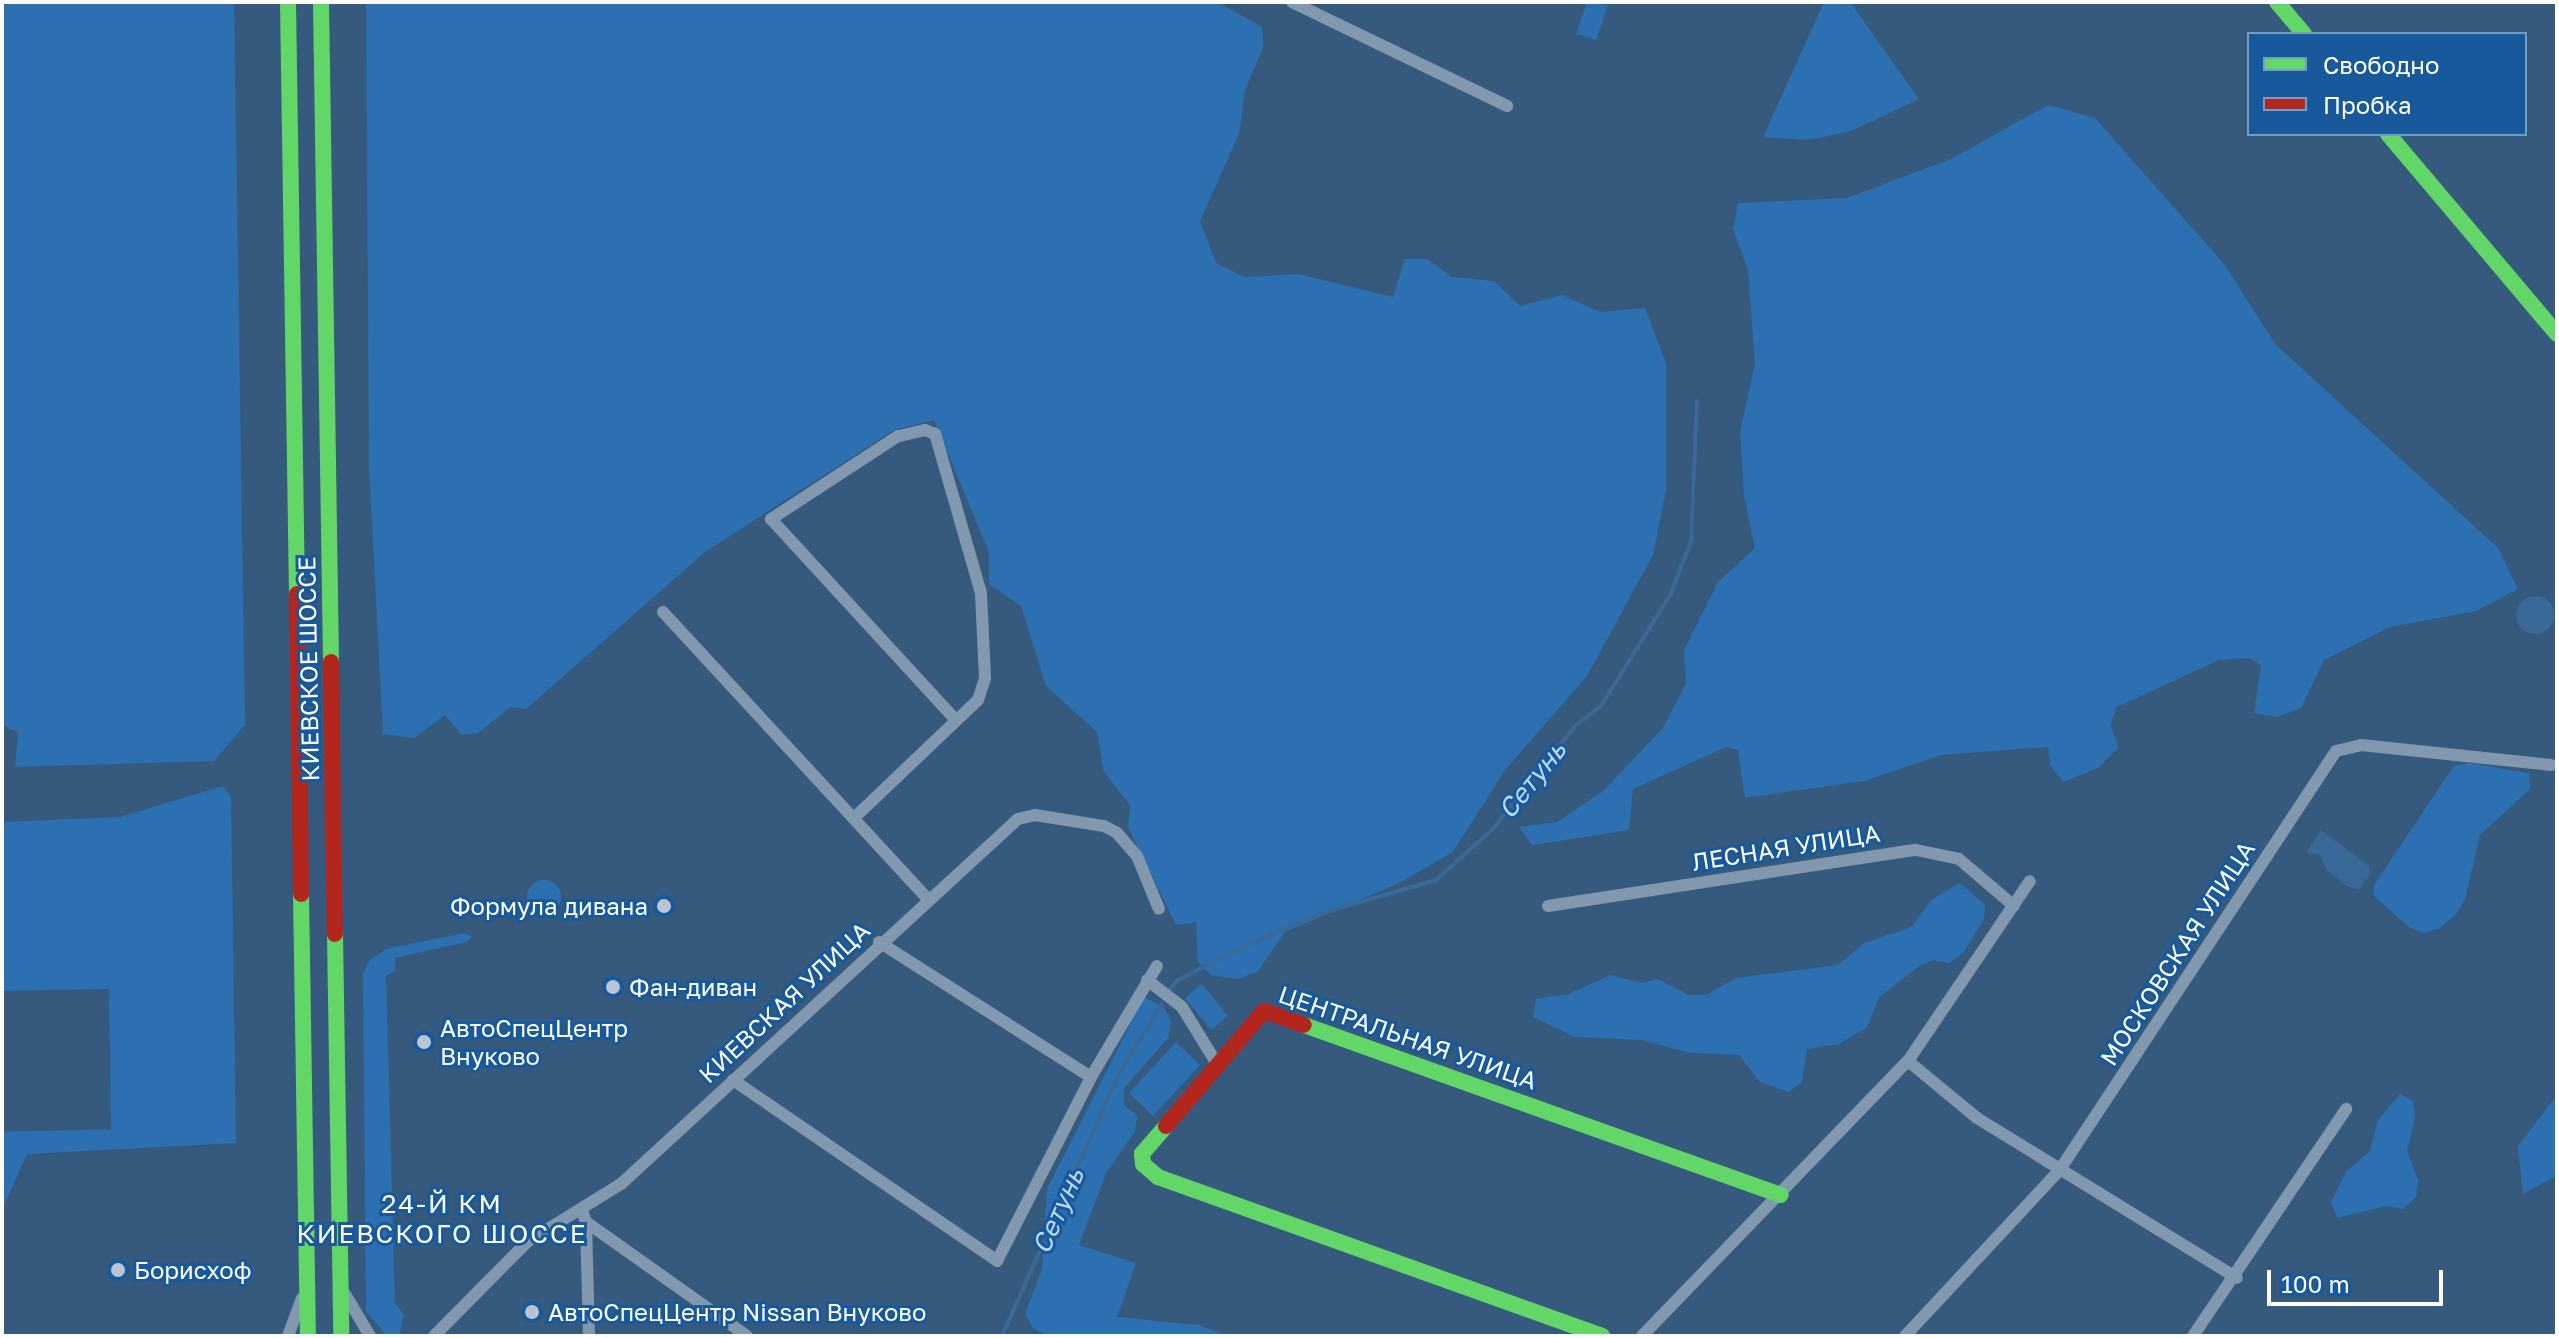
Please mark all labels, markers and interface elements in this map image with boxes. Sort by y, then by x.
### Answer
legend [2247,32,2527,136]
text: Свободно [2323,50,2439,79]
text: Пробка [2323,90,2412,119]
street label: КИЕВСКОЕ ШОССЕ [292,556,324,782]
water label: Сетунь [1492,735,1572,825]
street label: ЛЕСНАЯ УЛИЦА [1690,818,1882,876]
street label: МОСКОВСКАЯ УЛИЦА [2094,835,2260,1071]
place label: Формула дивана [450,892,648,920]
marker: Формула дивана [655,897,673,915]
street label: КИЕВСКАЯ УЛИЦА [693,915,875,1089]
place label: Фан-диван [629,973,757,1001]
marker: Фан-диван [604,978,622,996]
street label: ЦЕНТРАЛЬНАЯ УЛИЦА [1275,979,1541,1095]
place label: АвтоСпецЦентр Внуково [440,1014,628,1070]
marker: АвтоСпецЦентр Внуково [415,1033,433,1051]
water label: Сетунь [1025,1164,1091,1258]
district label: 24-Й КМ КИЕВСКОГО ШОССЕ [296,1188,588,1250]
scale bar [2271,1254,2447,1304]
place label: Борисхоф [134,1256,251,1284]
marker: Борисхоф [109,1261,127,1279]
text: 100 m [2281,1269,2350,1298]
place label: АвтоСпецЦентр Nissan Внуково [548,1298,926,1326]
marker: АвтоСпецЦентр Nissan Внуково [523,1303,541,1321]

